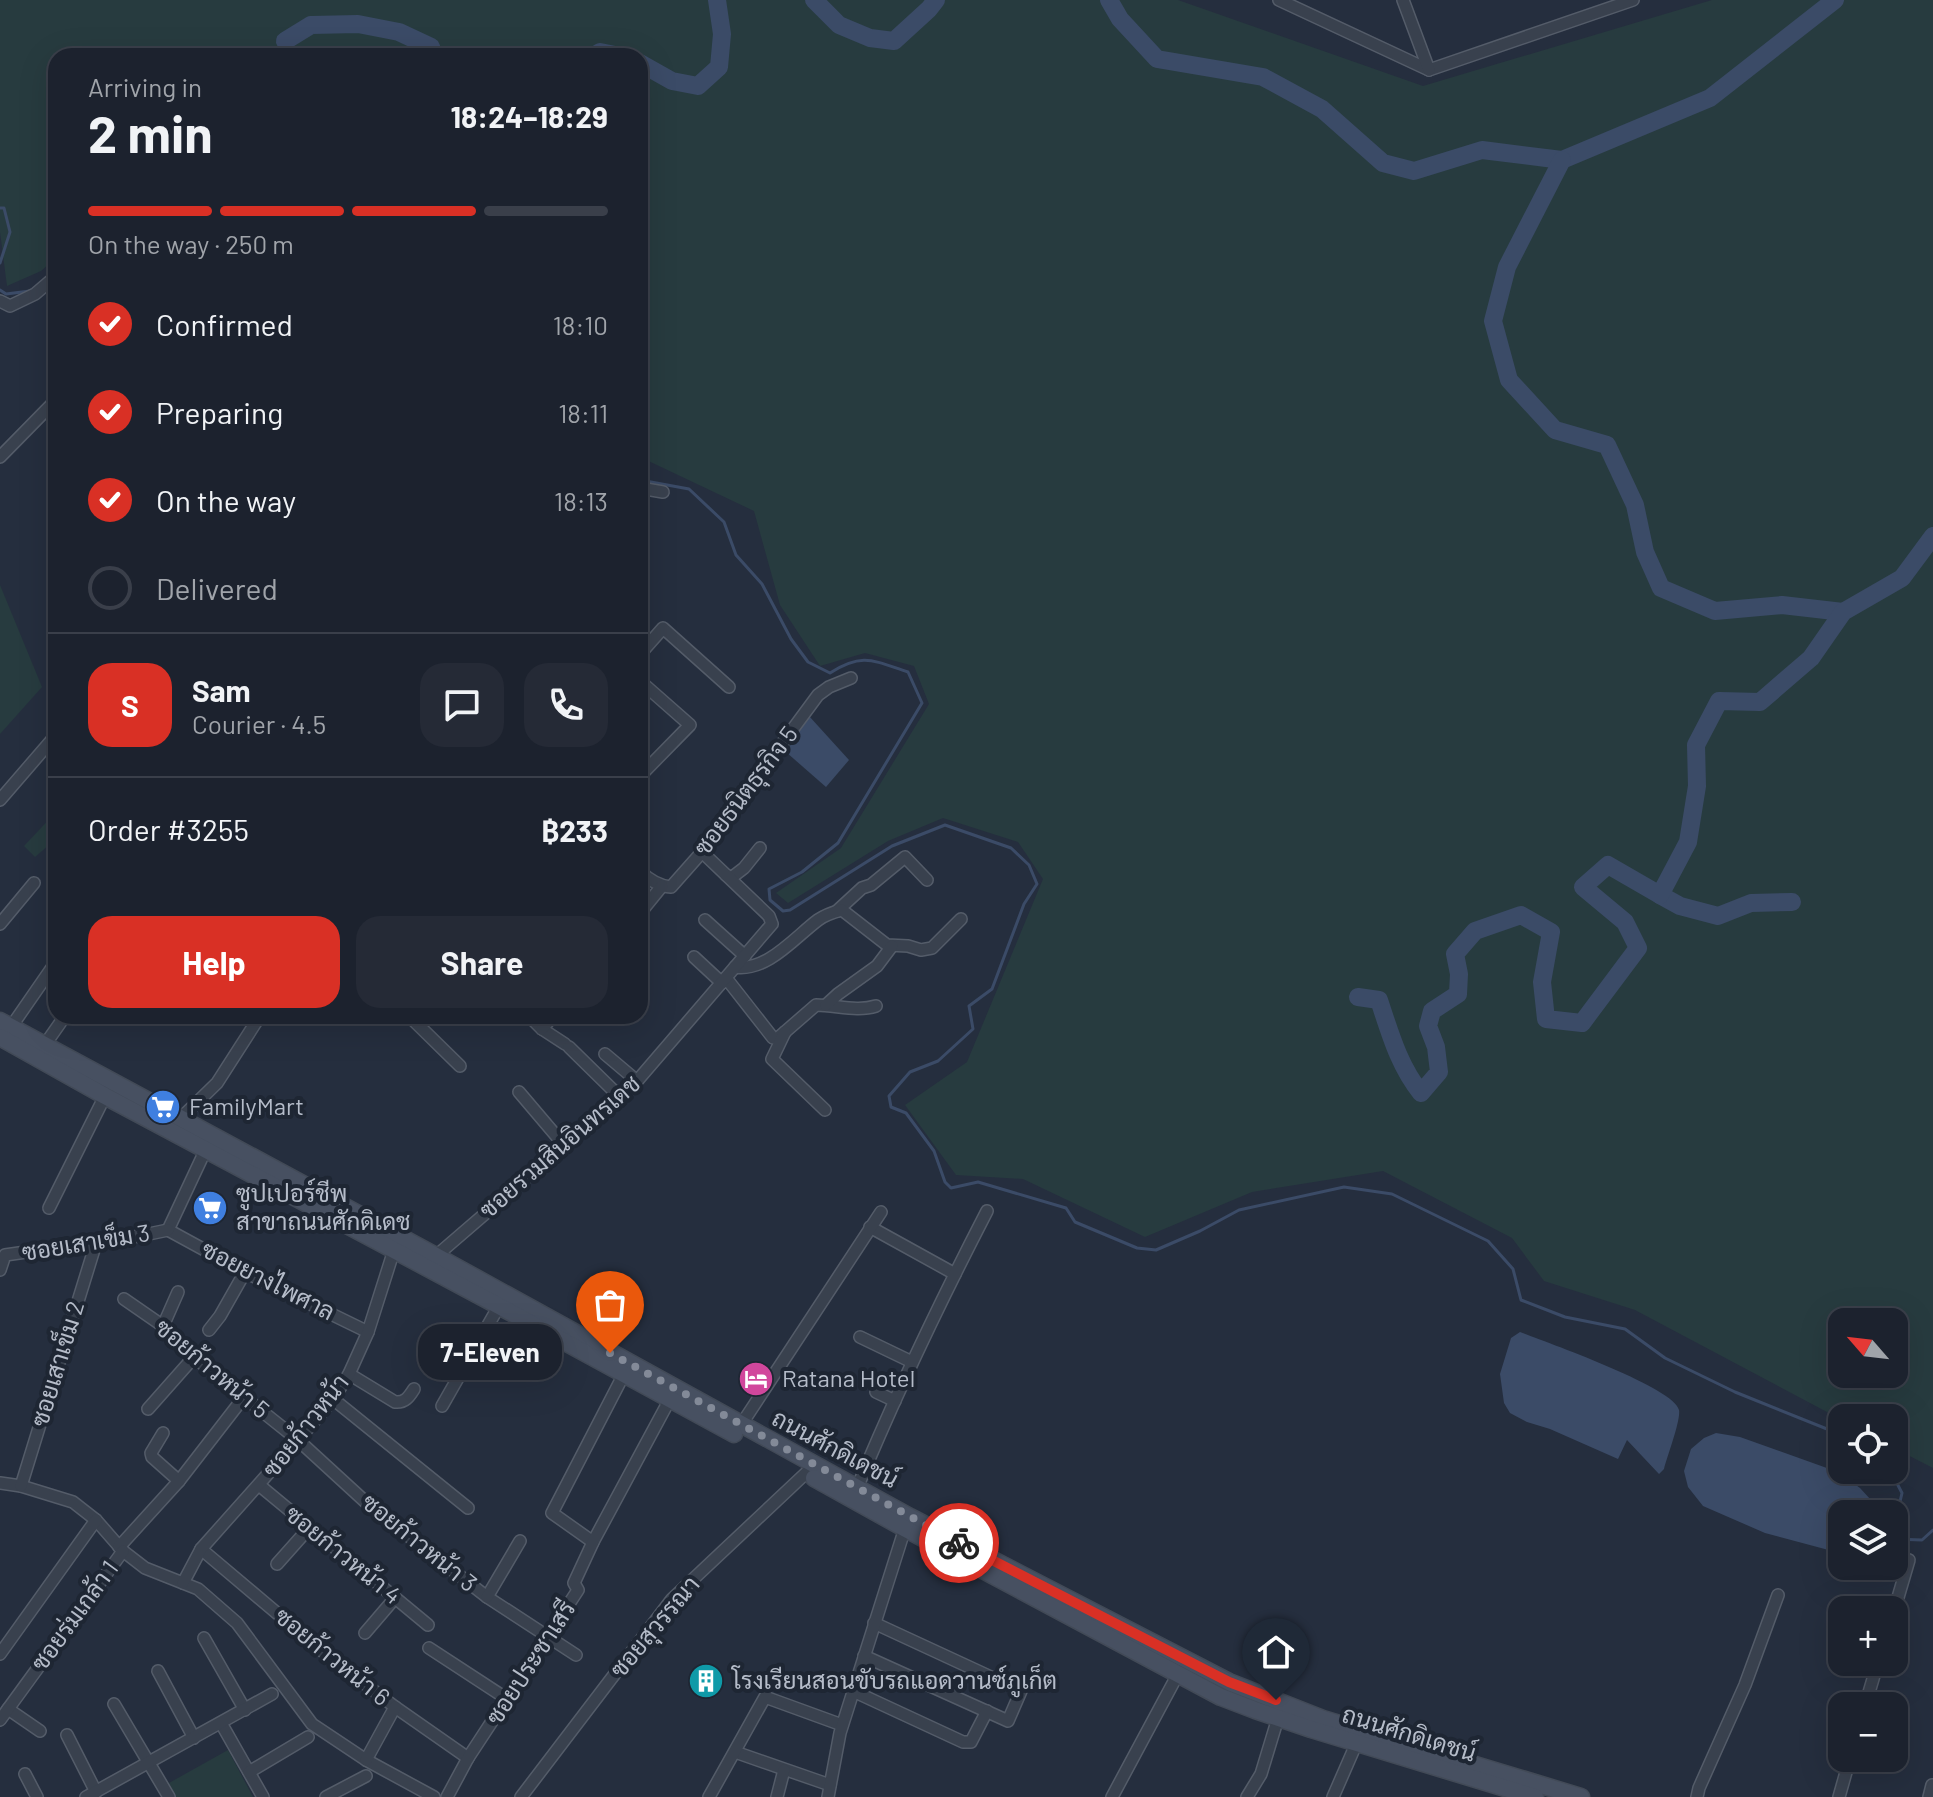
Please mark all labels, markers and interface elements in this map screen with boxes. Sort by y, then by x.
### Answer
text: Arriving in [88,71,202,102]
text: 18:24–18:29 [451,98,608,134]
text: 2 min [88,101,213,163]
text: On the way · 250 m [88,228,294,259]
icon: check [88,302,132,346]
text: Confirmed [156,306,293,342]
text: 18:10 [553,309,608,340]
icon: check [88,390,132,434]
text: Preparing [156,394,283,430]
text: 18:11 [558,397,608,428]
icon: check [88,478,132,522]
text: On the way [156,482,296,518]
text: 18:13 [554,485,608,516]
text: Delivered [156,570,278,606]
button: chat [420,663,504,747]
button: phone [524,663,608,747]
text: Sam [192,672,251,708]
text: S [121,687,139,723]
text: Courier · 4.5 [192,708,326,739]
street label: ซอยธนิตธุรกิจ 5 [687,720,805,862]
text: Order #3255 [88,811,249,847]
text: ฿233 [541,812,608,848]
button: Help [88,916,340,1008]
button: Share [356,916,608,1008]
street label: ซอยรวมสินอินทรเดช [473,1068,645,1224]
supermarket icon: FamilyMart [144,1088,182,1126]
place label: FamilyMart [189,1091,304,1120]
place label: ซูปเปอร์ชีพ สาขาถนนศักดิเดช [236,1178,411,1235]
supermarket icon: ซูปเปอร์ชีพ สาขาถนนศักดิเดช [191,1189,229,1227]
street label: ซอยเสาเข็ม 3 [20,1216,152,1266]
street label: ซอยยางไพศาล [197,1234,340,1326]
pin [576,1271,644,1353]
icon: bag [588,1283,632,1327]
street label: ซอยเสาเข็ม 2 [23,1297,89,1430]
north arrow [1828,1308,1908,1388]
map controls [1828,1308,1908,1772]
street label: ซอยก้าวหน้า 5 [150,1312,276,1424]
callout: 7-Eleven [418,1325,562,1381]
text: 7-Eleven [440,1336,540,1367]
hotel icon: Ratana Hotel [737,1360,775,1398]
place label: Ratana Hotel [782,1363,915,1392]
street label: ซอยก้าวหน้า [256,1368,354,1482]
street label: ถนนศักดิเดชน์ [768,1402,904,1493]
button: locate [1828,1404,1908,1484]
street label: ซอยก้าวหน้า 3 [357,1487,483,1597]
street label: ซอยก้าวหน้า 4 [280,1498,408,1609]
button: layers [1828,1500,1908,1580]
courier [919,1503,999,1583]
icon: bike [937,1521,981,1565]
street label: ซอยร่มเกล้า 1 [24,1554,123,1676]
street label: ซอยสุวรรณา [603,1569,707,1685]
street label: ซอยประชาเสรี [479,1595,581,1730]
button: + [1828,1596,1908,1676]
street label: ซอยก้าวหน้า 6 [270,1601,396,1711]
pin [1242,1618,1310,1700]
icon: home [1254,1630,1298,1674]
building icon: โรงเรียนสอนขับรถแอดวานซ์ภูเก็ต [687,1662,725,1700]
place label: โรงเรียนสอนขับรถแอดวานซ์ภูเก็ต [730,1664,1057,1698]
button: − [1828,1692,1908,1772]
street label: ถนนศักดิเดชน์ [1339,1698,1480,1767]

